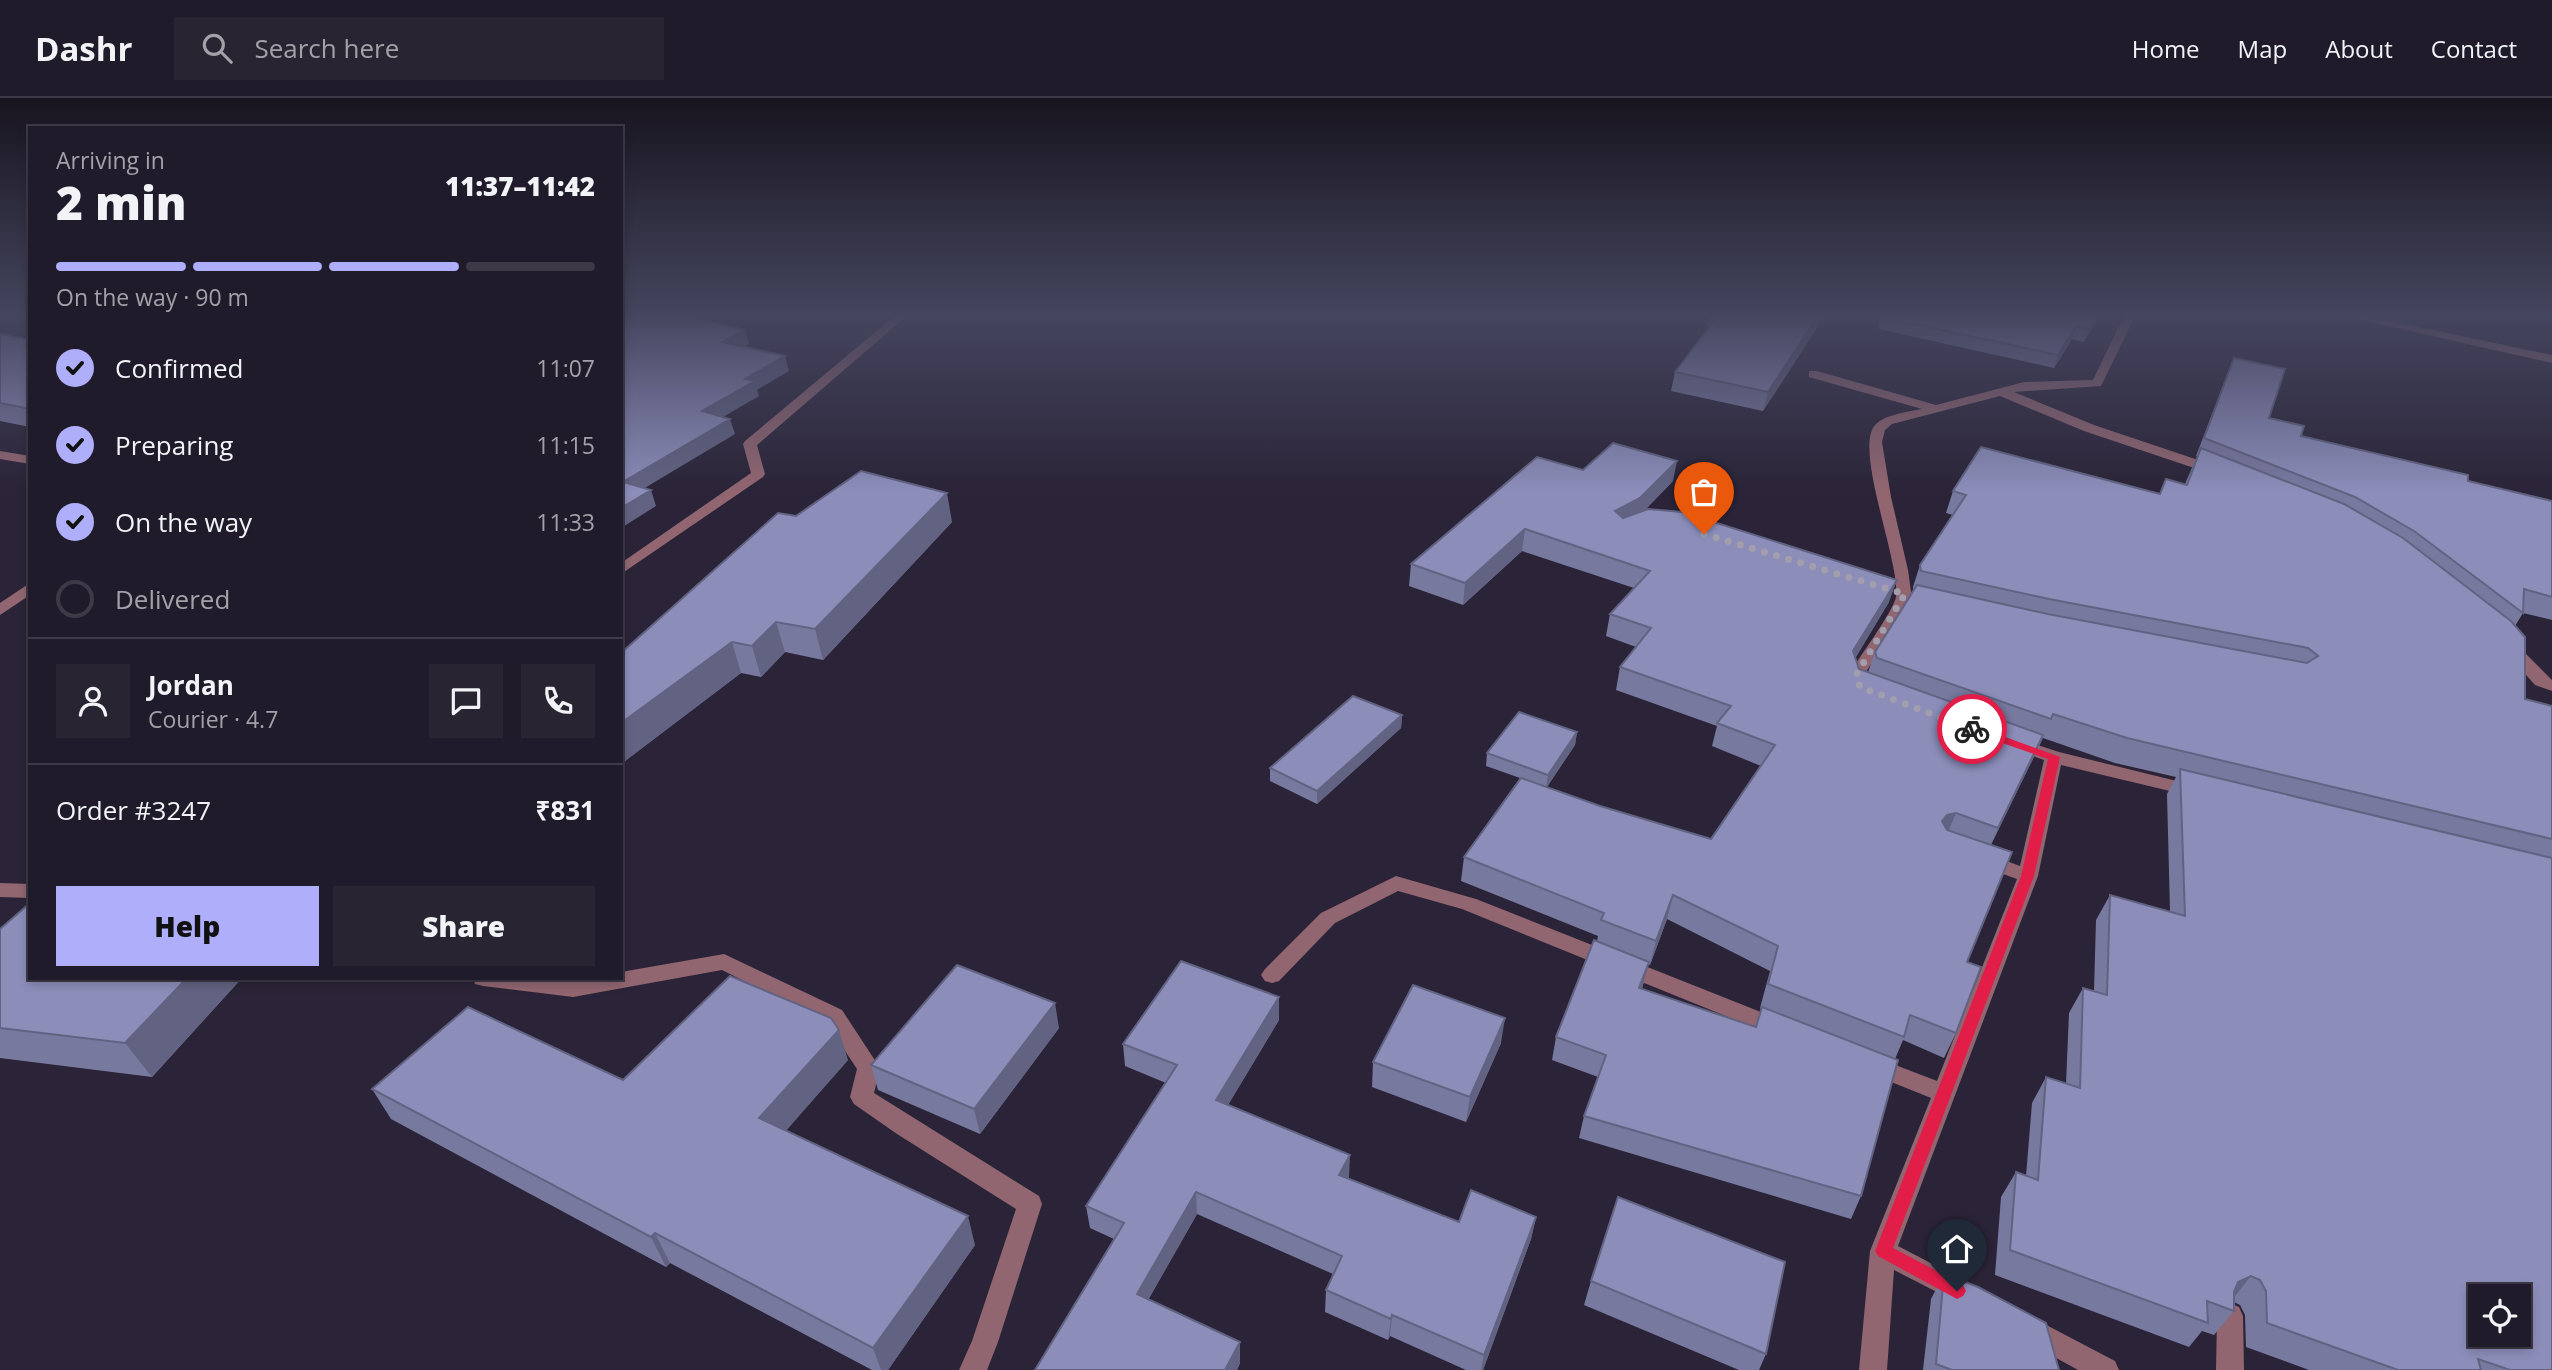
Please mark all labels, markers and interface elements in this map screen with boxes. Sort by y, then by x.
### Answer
search box [174,17,664,80]
text: Dashr [35,26,132,71]
icon: search [198,29,236,67]
text: Search here [254,30,399,66]
text: Home [2132,32,2200,65]
text: Map [2238,32,2287,65]
text: About [2325,32,2393,65]
text: Contact [2431,32,2517,65]
text: Arriving in [56,144,165,176]
text: 11:37–11:42 [445,168,595,204]
text: 2 min [56,171,187,233]
text: On the way · 90 m [56,281,249,313]
icon: check [56,349,94,387]
text: Confirmed [115,350,243,386]
text: 11:07 [536,352,595,384]
icon: check [56,426,94,464]
text: Preparing [115,427,233,463]
text: 11:15 [536,429,595,461]
pin [1674,462,1734,534]
icon: bag [1685,473,1723,511]
icon: check [56,503,94,541]
text: On the way [115,504,252,540]
text: 11:33 [536,506,595,538]
text: Delivered [115,581,230,617]
button: person [56,664,130,738]
button: chat [429,664,503,738]
button: phone [521,664,595,738]
text: Jordan [148,667,234,703]
courier [1937,694,2007,764]
text: Courier · 4.7 [148,703,278,735]
icon: bike [1953,710,1991,748]
text: Order #3247 [56,792,211,828]
text: ₹831 [536,792,595,828]
button: Help [56,886,319,966]
button: Share [333,886,595,966]
pin [1927,1219,1987,1291]
icon: home [1938,1230,1976,1268]
map controls [2468,1284,2531,1347]
button: locate [2468,1284,2531,1347]

